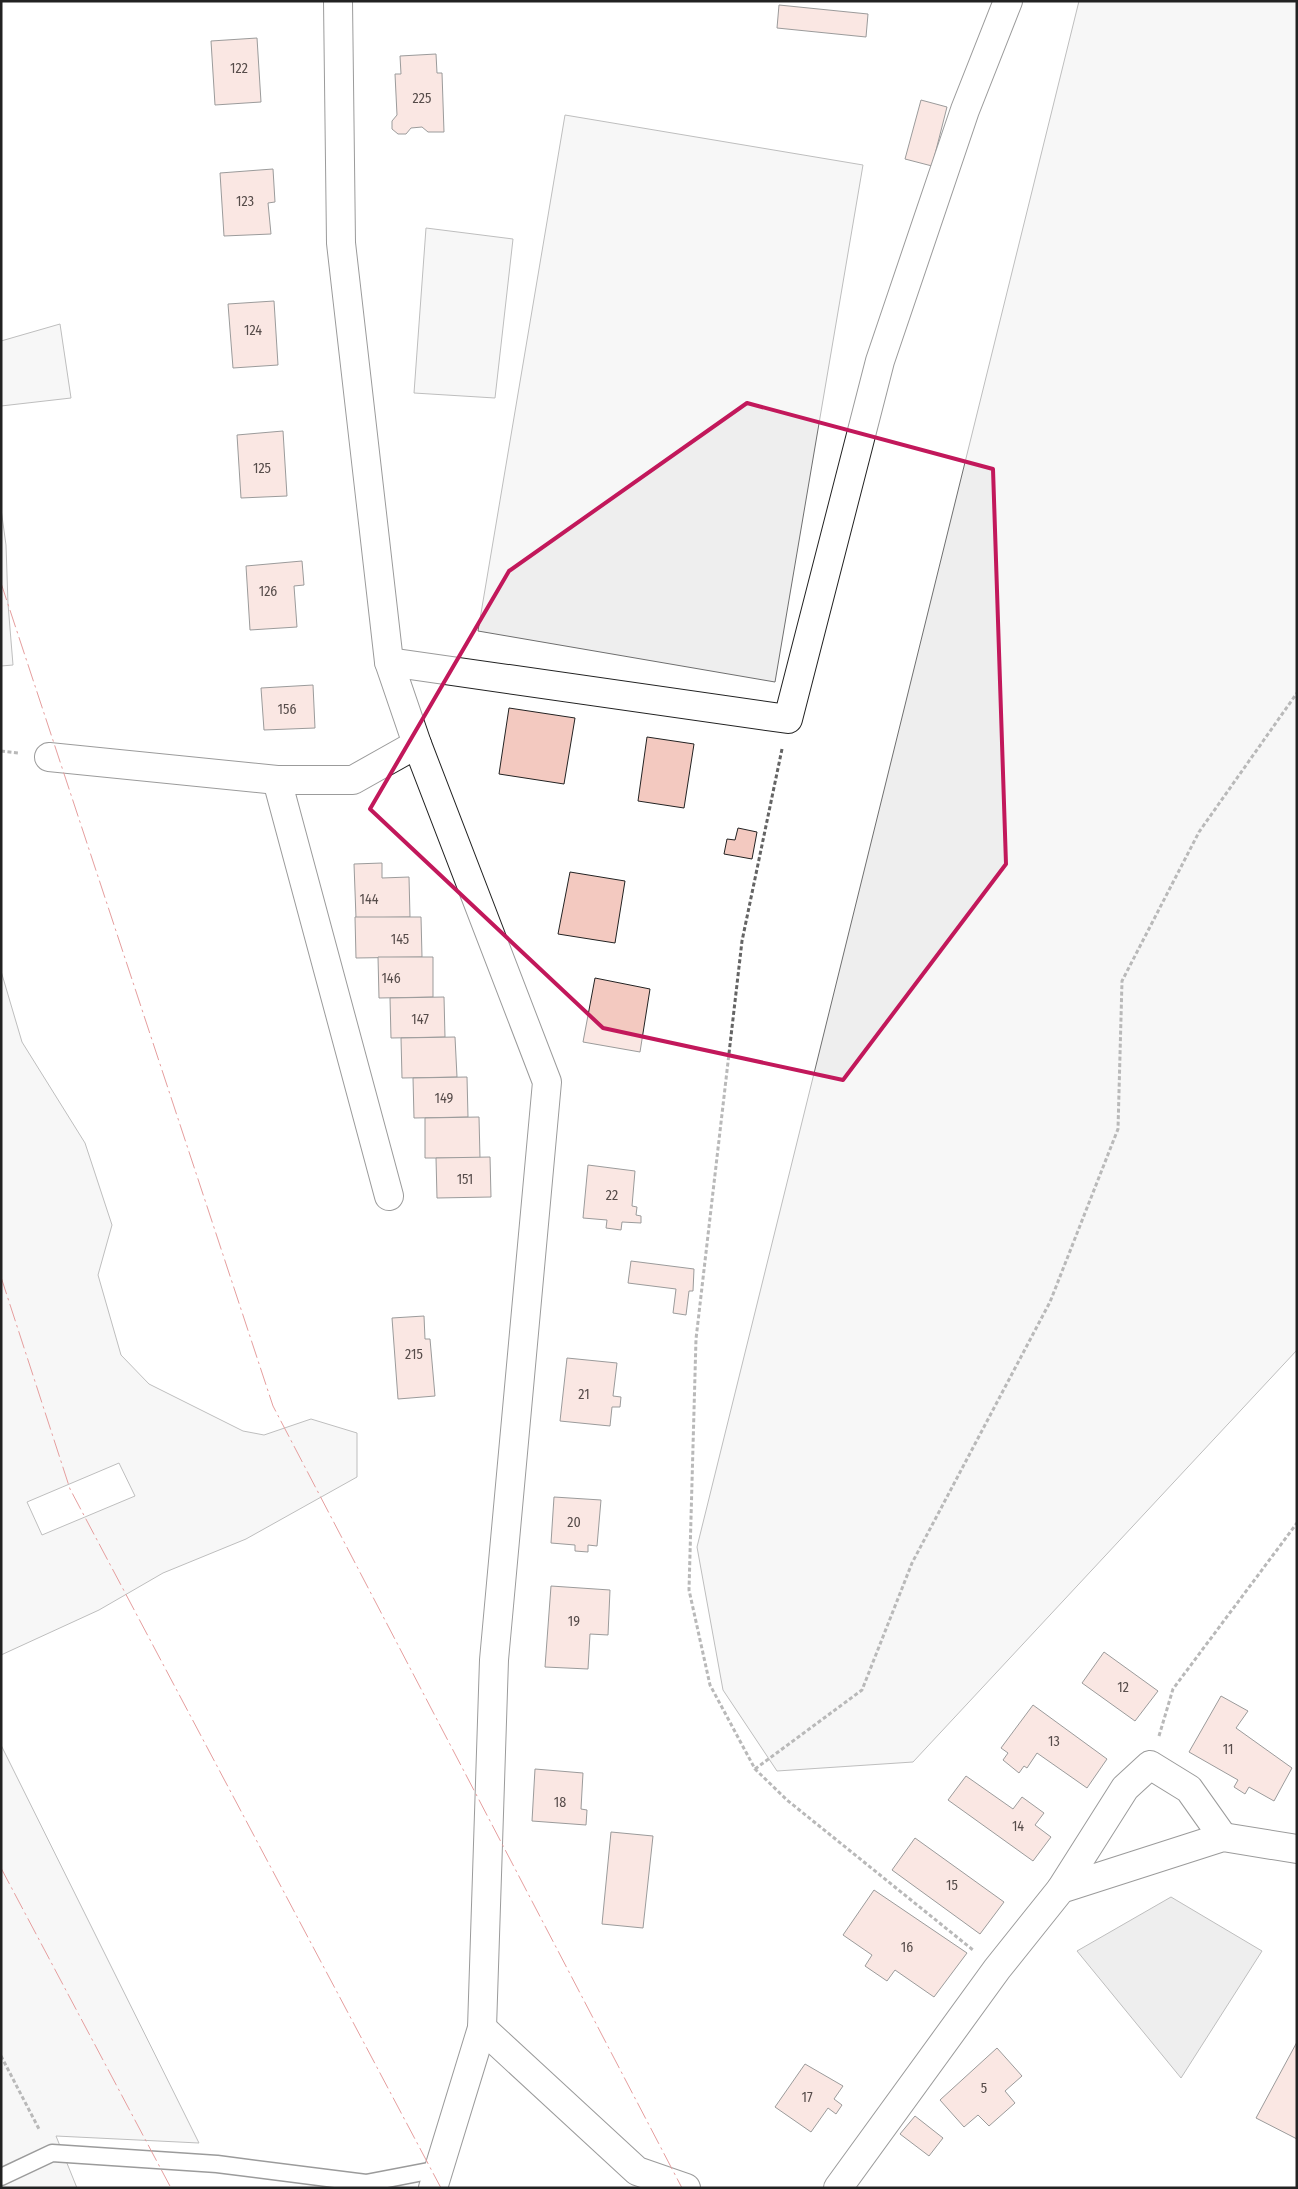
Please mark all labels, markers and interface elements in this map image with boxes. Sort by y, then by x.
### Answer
house number: 122 [230,60,248,77]
house number: 225 [413,90,431,107]
house number: 123 [236,193,254,210]
house number: 124 [244,322,262,339]
house number: 125 [253,460,271,477]
house number: 126 [259,583,277,600]
house number: 156 [278,701,296,718]
house number: 144 [359,891,379,908]
house number: 145 [391,931,409,948]
house number: 146 [381,970,401,987]
house number: 147 [411,1011,429,1028]
house number: 149 [435,1090,454,1107]
house number: 151 [457,1171,473,1188]
house number: 22 [606,1187,618,1204]
house number: 215 [405,1346,423,1363]
house number: 21 [578,1386,590,1403]
house number: 20 [567,1514,581,1531]
house number: 19 [568,1613,580,1630]
house number: 12 [1117,1679,1129,1696]
house number: 13 [1048,1733,1060,1750]
house number: 11 [1223,1741,1233,1758]
house number: 18 [554,1794,566,1811]
house number: 14 [1012,1818,1024,1835]
house number: 15 [946,1877,958,1894]
house number: 16 [901,1939,913,1956]
house number: 5 [981,2080,987,2097]
house number: 17 [801,2089,813,2106]

